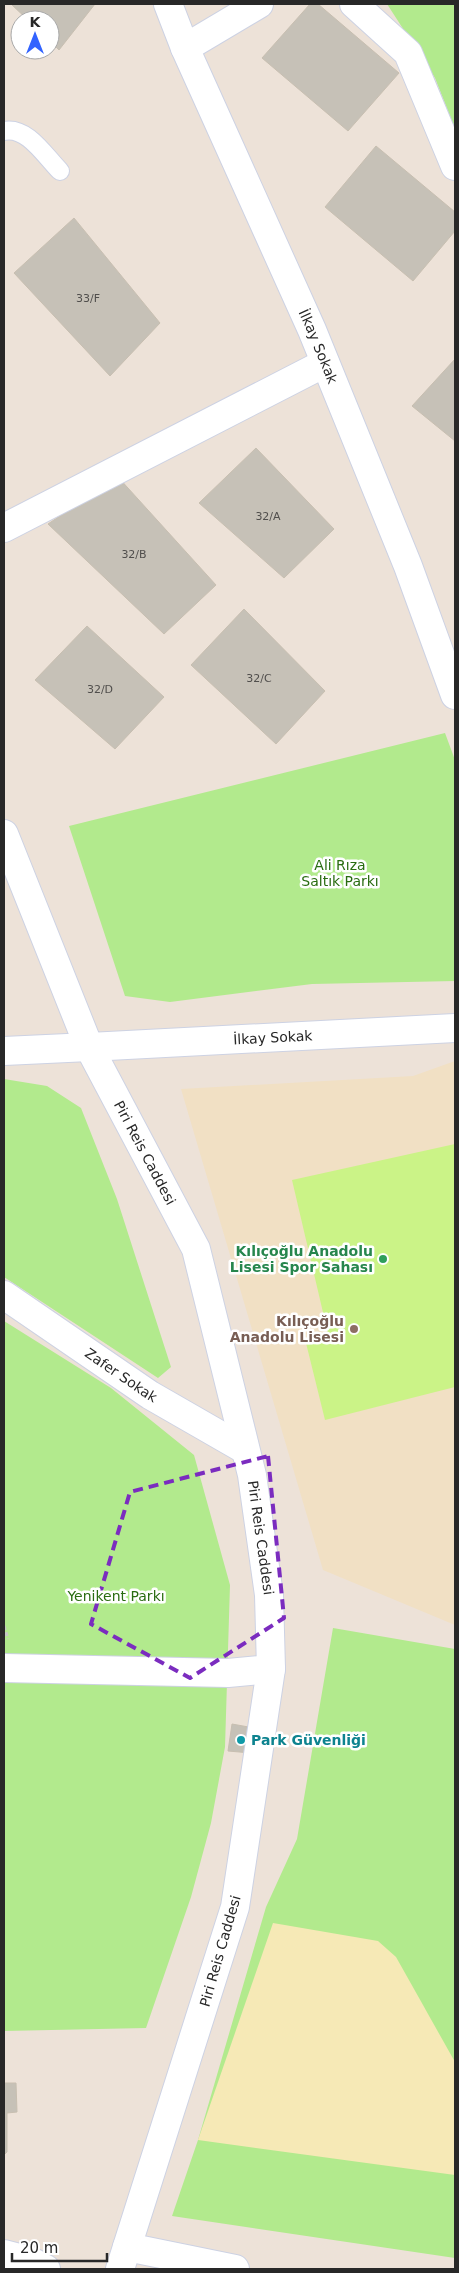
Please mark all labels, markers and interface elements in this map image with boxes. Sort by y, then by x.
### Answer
north arrow [10,10,60,60]
text: K [30,14,42,30]
house number: 33/F [76,292,100,305]
street label: İlkay Sokak [296,306,341,387]
house number: 32/A [255,510,281,523]
house number: 32/B [121,548,147,561]
house number: 32/C [246,672,272,685]
house number: 32/D [87,683,113,696]
park label: Ali Rıza Saltık Parkı [301,857,379,889]
street label: İlkay Sokak [233,1027,314,1048]
street label: Piri Reis Caddesi [111,1098,179,1208]
place label: Kılıçoğlu Anadolu Lisesi Spor Sahası [230,1243,373,1275]
marker: Kılıçoğlu Anadolu Lisesi Spor Sahası [377,1253,389,1265]
place label: Kılıçoğlu Anadolu Lisesi [230,1313,344,1345]
marker: Kılıçoğlu Anadolu Lisesi [348,1323,360,1335]
street label: Zafer Sokak [82,1345,161,1406]
street label: Piri Reis Caddesi [245,1479,277,1596]
park label: Yenikent Parkı [66,1588,165,1604]
place label: Park Güvenliği [251,1732,366,1748]
marker: Park Güvenliği [235,1734,247,1746]
street label: Piri Reis Caddesi [196,1893,244,2009]
scale bar [12,2230,108,2262]
text: 20 m [20,2239,58,2257]

